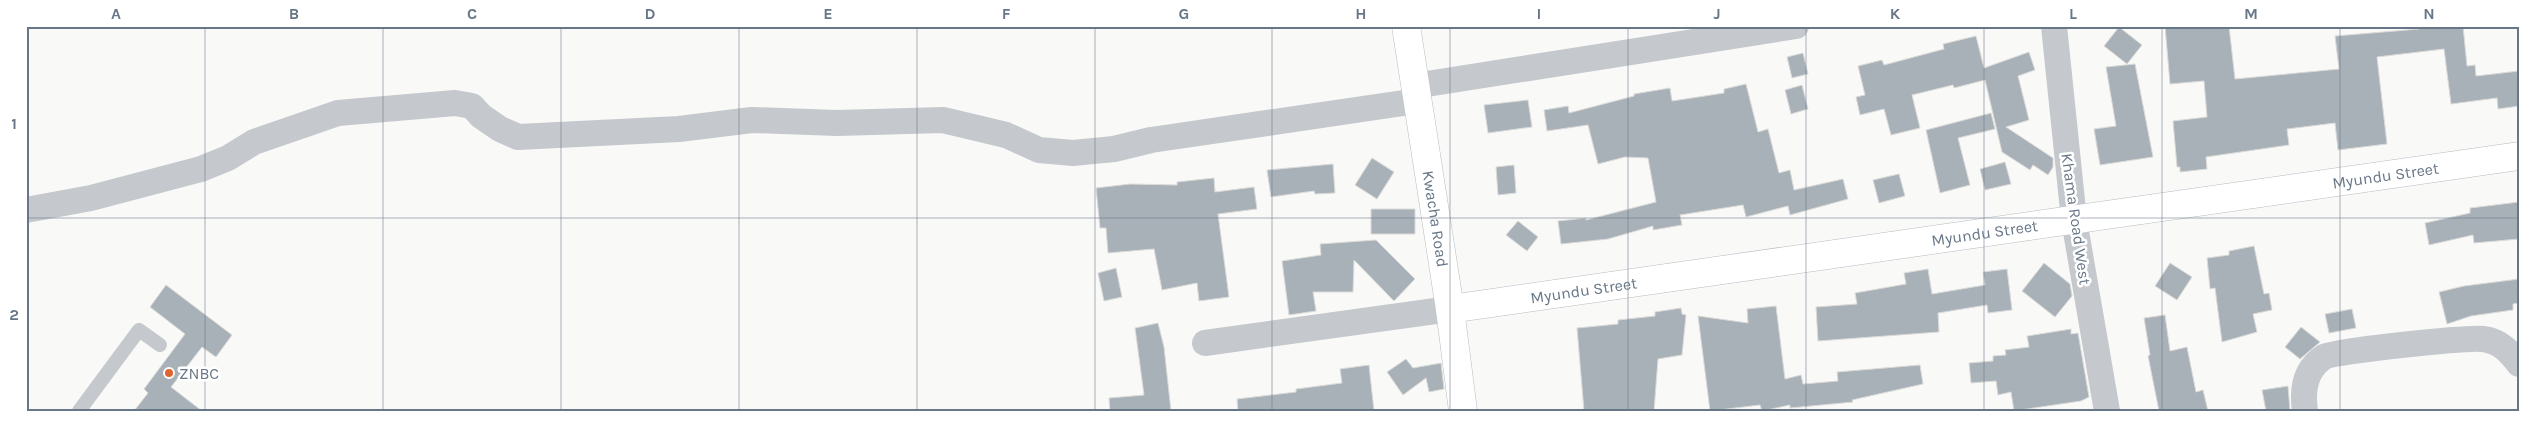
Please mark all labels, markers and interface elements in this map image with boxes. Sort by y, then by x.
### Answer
text: A [111,4,121,23]
text: B [289,4,299,23]
text: C [467,4,477,23]
text: D [645,4,656,23]
text: E [823,4,833,23]
text: F [1002,4,1011,23]
text: G [1179,4,1189,23]
text: H [1355,4,1367,23]
text: I [1537,4,1541,23]
text: J [1713,4,1721,23]
text: K [1890,4,1901,23]
text: L [2069,4,2077,23]
text: M [2244,4,2258,23]
text: N [2423,4,2435,23]
text: 1 [11,114,17,133]
street label: Khama Road West [2057,152,2095,286]
street label: Myundu Street [2331,158,2440,192]
street label: Kwacha Road [1419,169,1453,268]
street label: Myundu Street [1930,215,2039,250]
street label: Myundu Street [1529,273,1638,307]
text: 2 [9,305,19,324]
place label: ZNBC [179,364,219,383]
marker: ZNBC [163,367,175,379]

